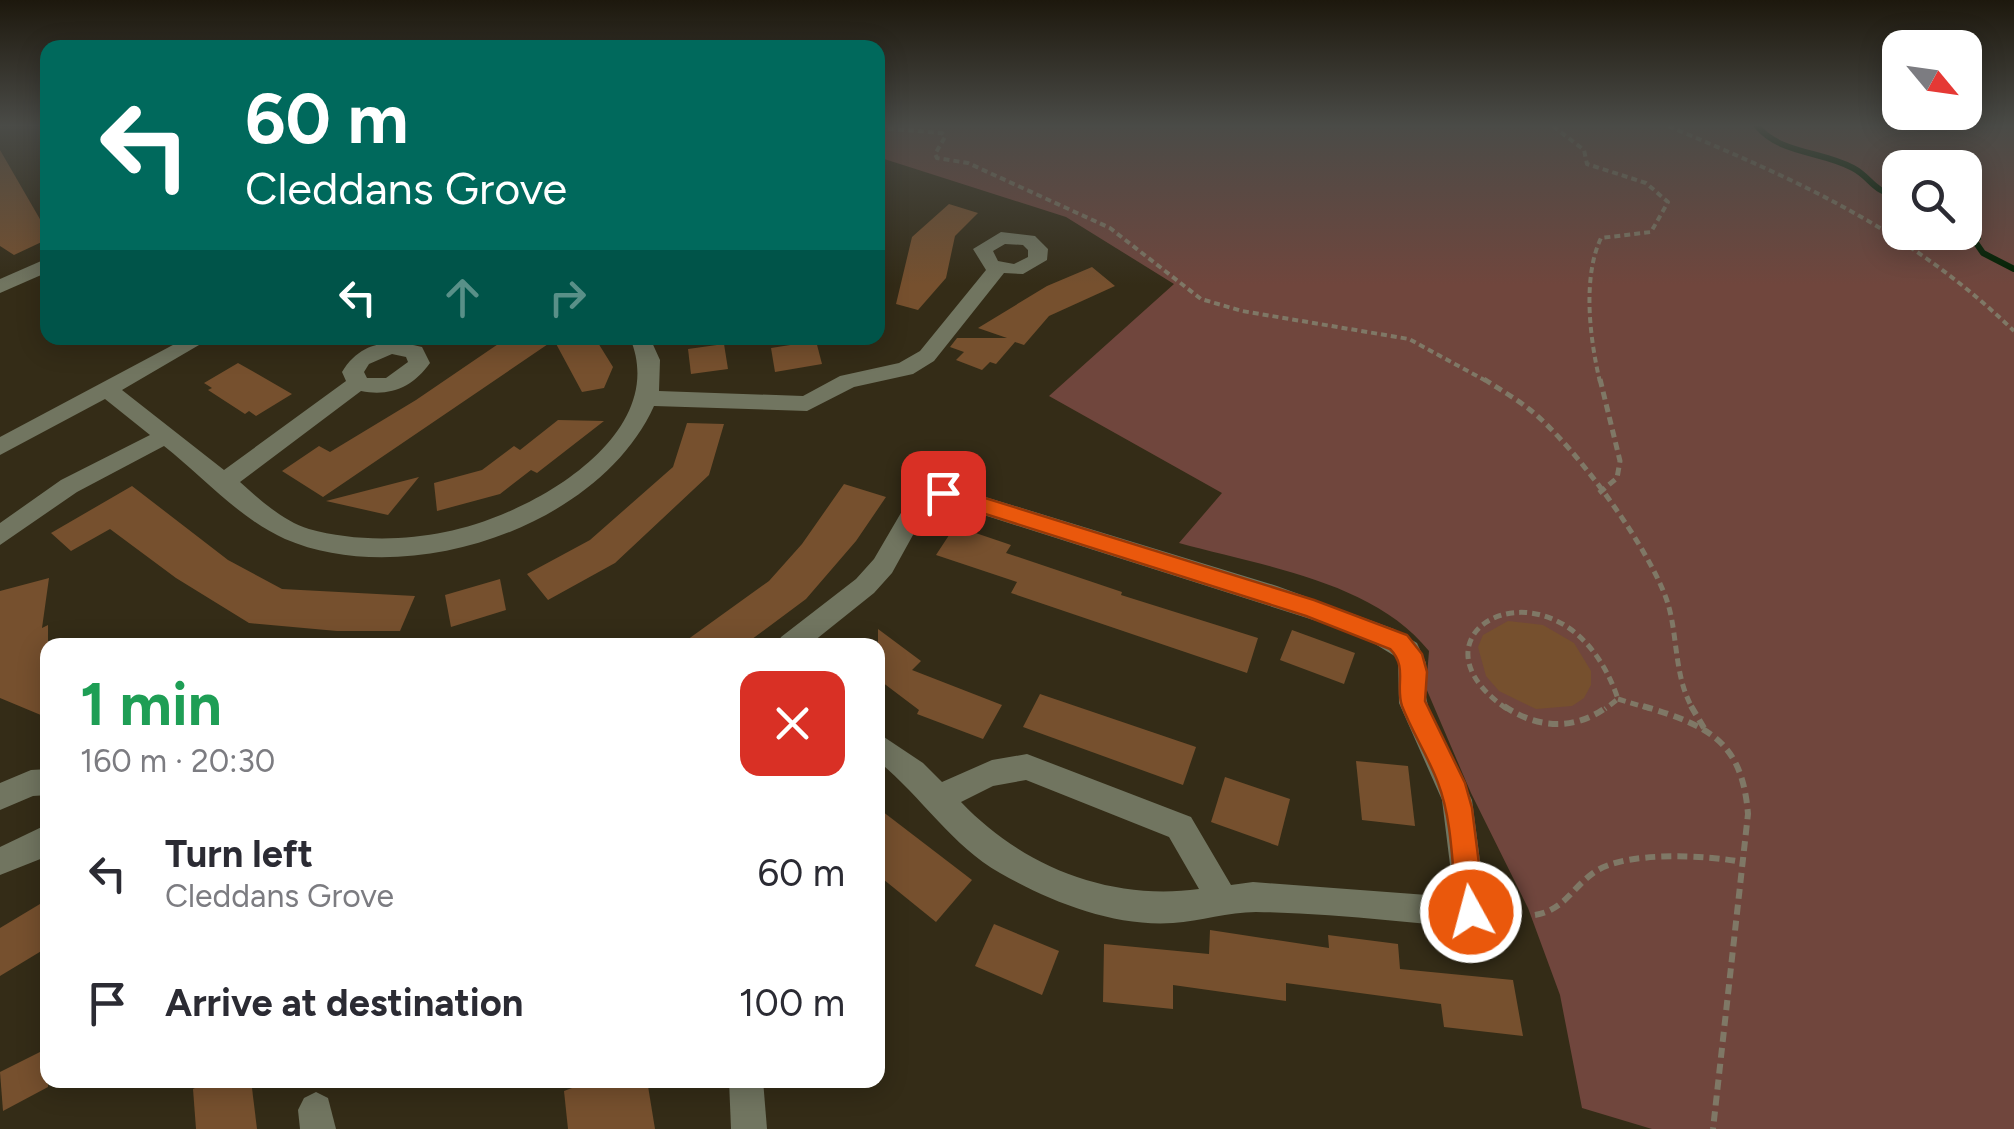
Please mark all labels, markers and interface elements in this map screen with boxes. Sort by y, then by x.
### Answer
north arrow [1882,30,1982,130]
map controls [1882,30,1982,250]
text: 60 m [245,76,409,161]
icon: left [80,80,210,210]
button: search [1882,150,1982,250]
text: Cleddans Grove [245,161,567,215]
icon: left [330,270,385,325]
icon: ahead [435,270,490,325]
icon: right [540,270,595,325]
pin [901,451,986,536]
icon: arrive [916,466,971,521]
text: 1 min [80,668,222,740]
button: close [740,671,845,776]
text: 160 m · 20:30 [80,742,275,780]
text: Turn left [165,831,313,877]
icon: left [80,846,135,901]
text: 60 m [757,850,845,896]
position arrow [1419,860,1523,964]
text: Cleddans Grove [165,877,394,915]
icon: arrive [80,976,135,1031]
text: Arrive at destination [165,980,523,1026]
text: 100 m [739,980,845,1026]

